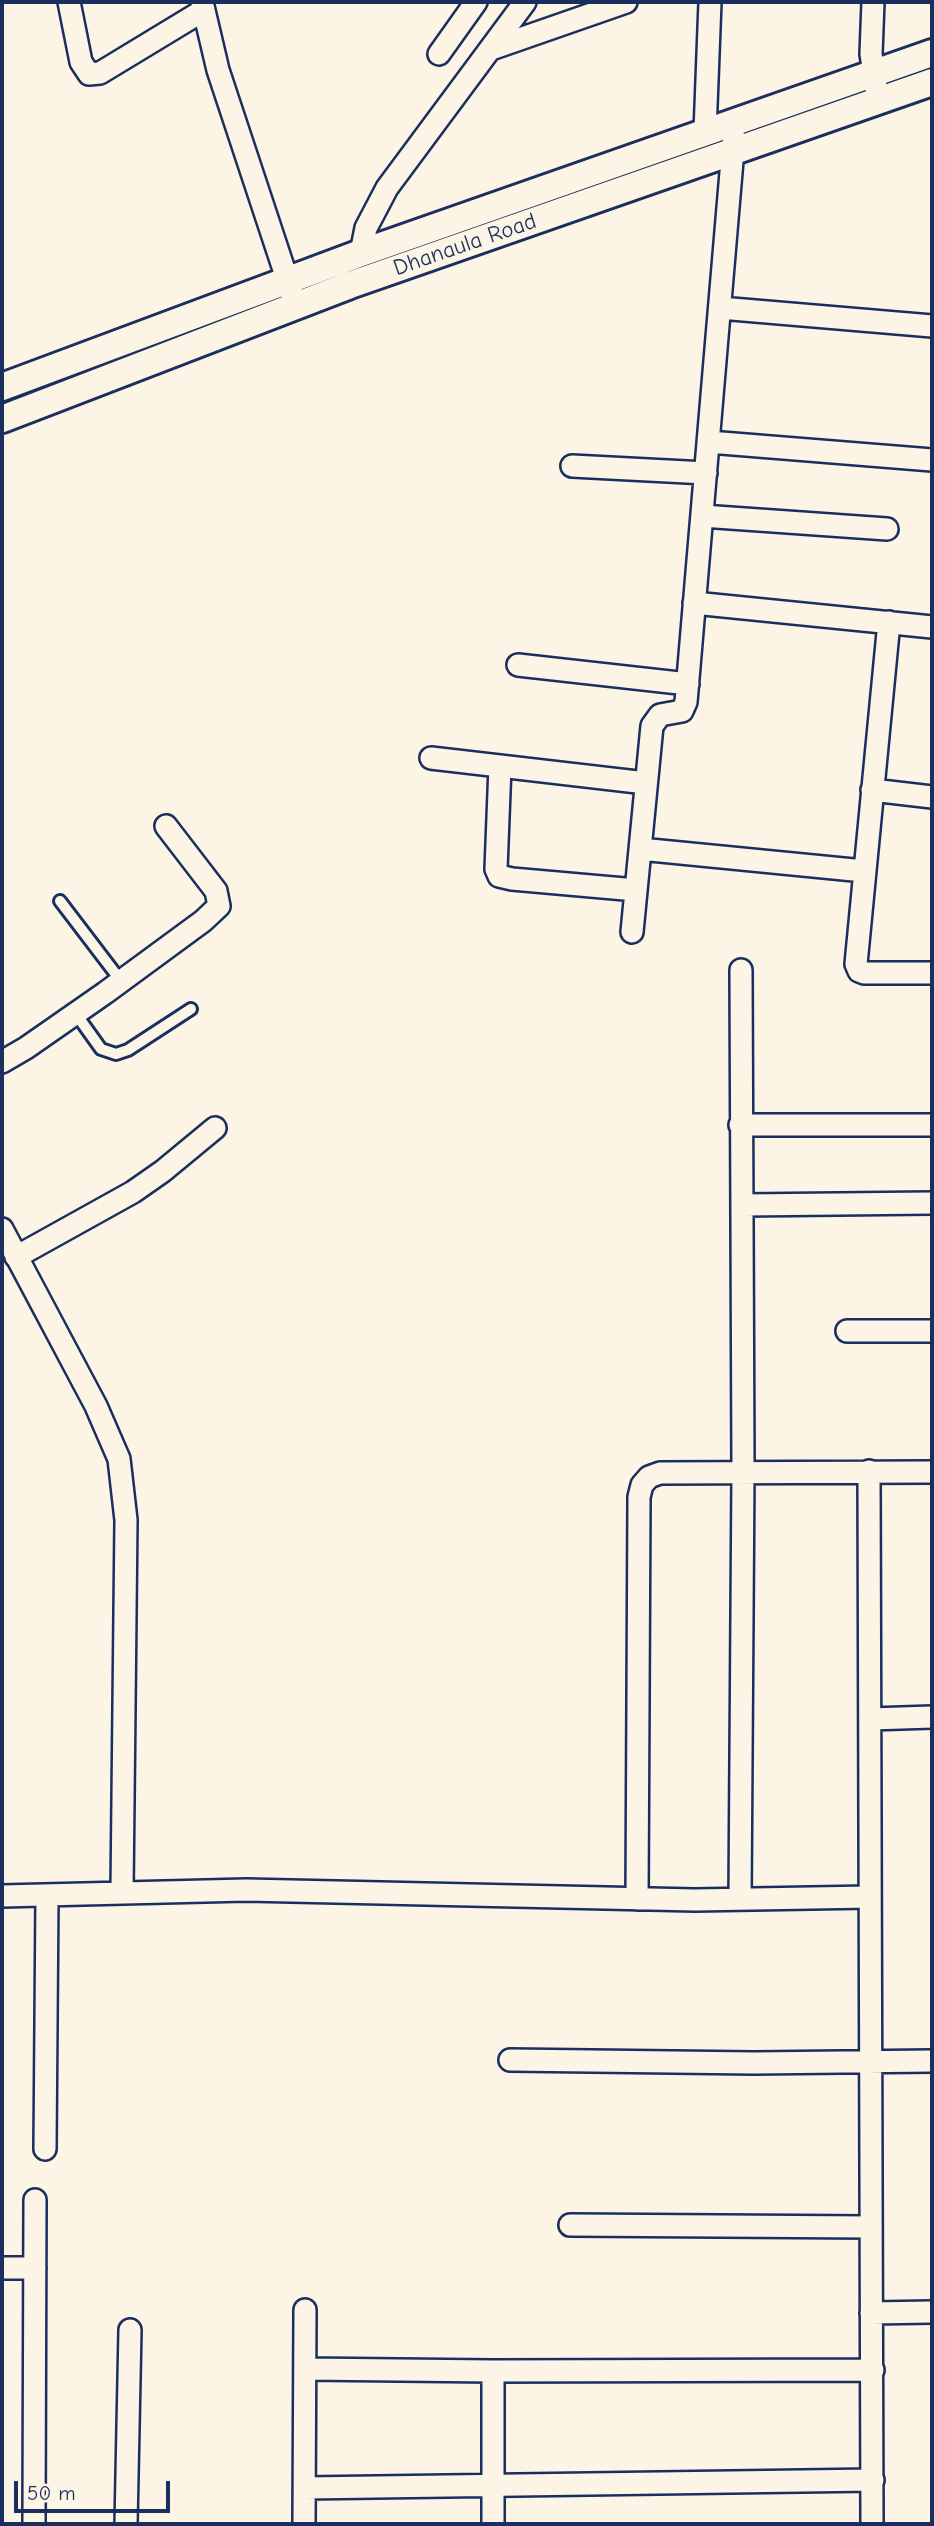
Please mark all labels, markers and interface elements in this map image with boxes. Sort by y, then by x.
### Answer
street label: Dhanaula Road [390,208,540,282]
scale bar [18,2466,173,2510]
text: 50 m [27,2481,76,2505]

